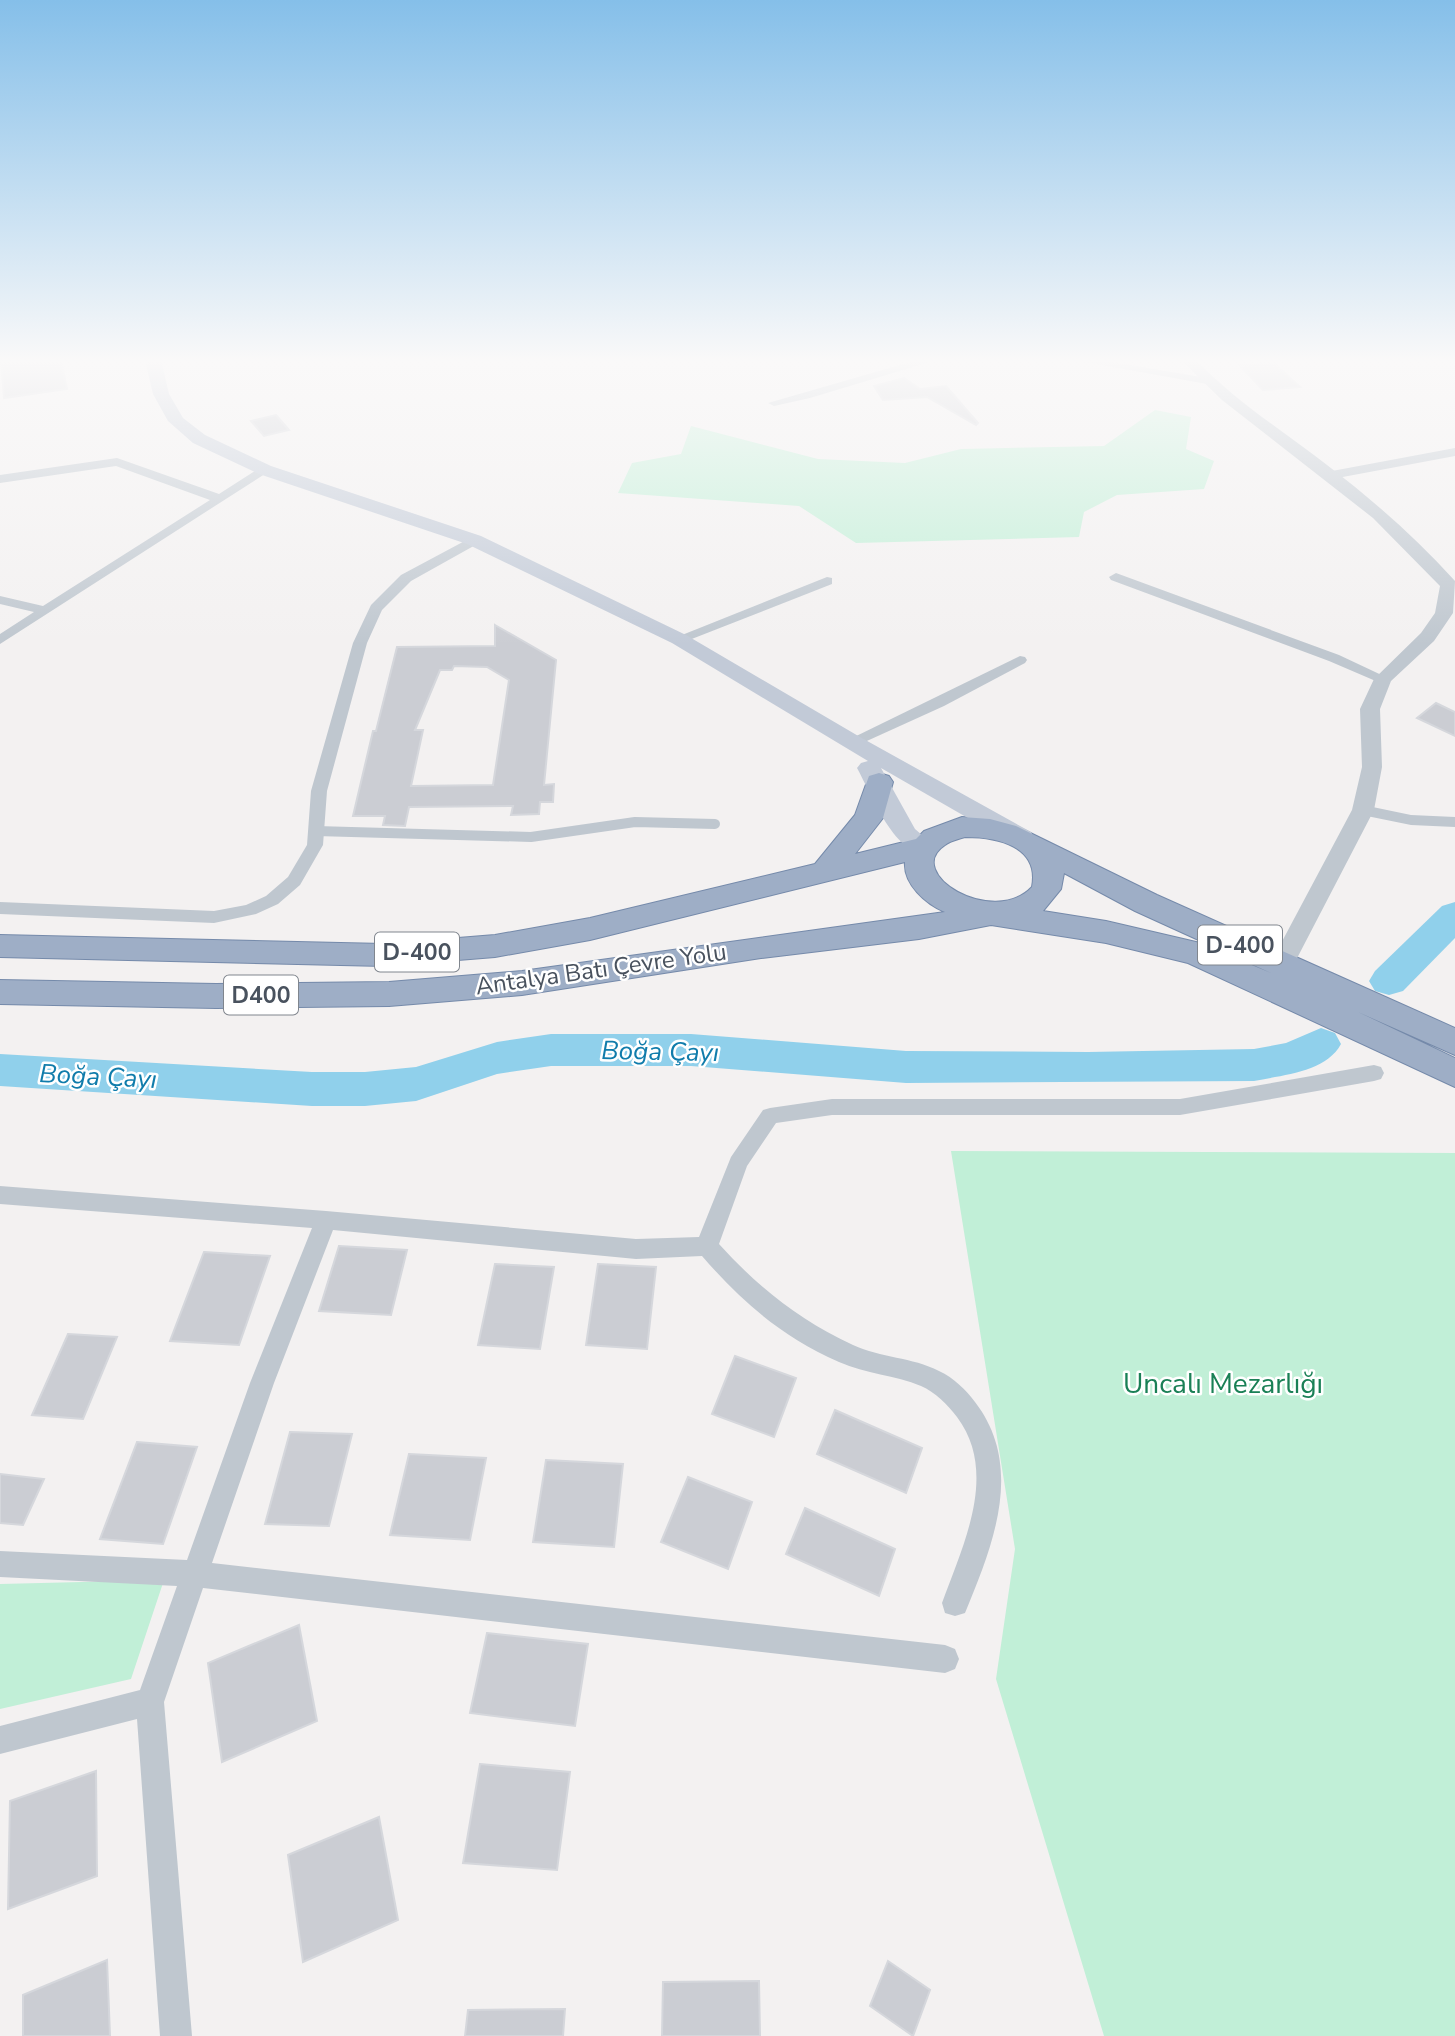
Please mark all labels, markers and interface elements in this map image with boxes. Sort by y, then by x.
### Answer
road number: D-400 [1198,926,1282,964]
road number: D-400 [375,932,459,972]
street label: Antalya Batı Çevre Yolu [473,936,729,1002]
road number: D400 [224,976,298,1014]
water label: Boğa Çayı [601,1033,719,1070]
water label: Boğa Çayı [38,1056,158,1097]
park label: Uncalı Mezarlığı [1123,1365,1323,1403]

